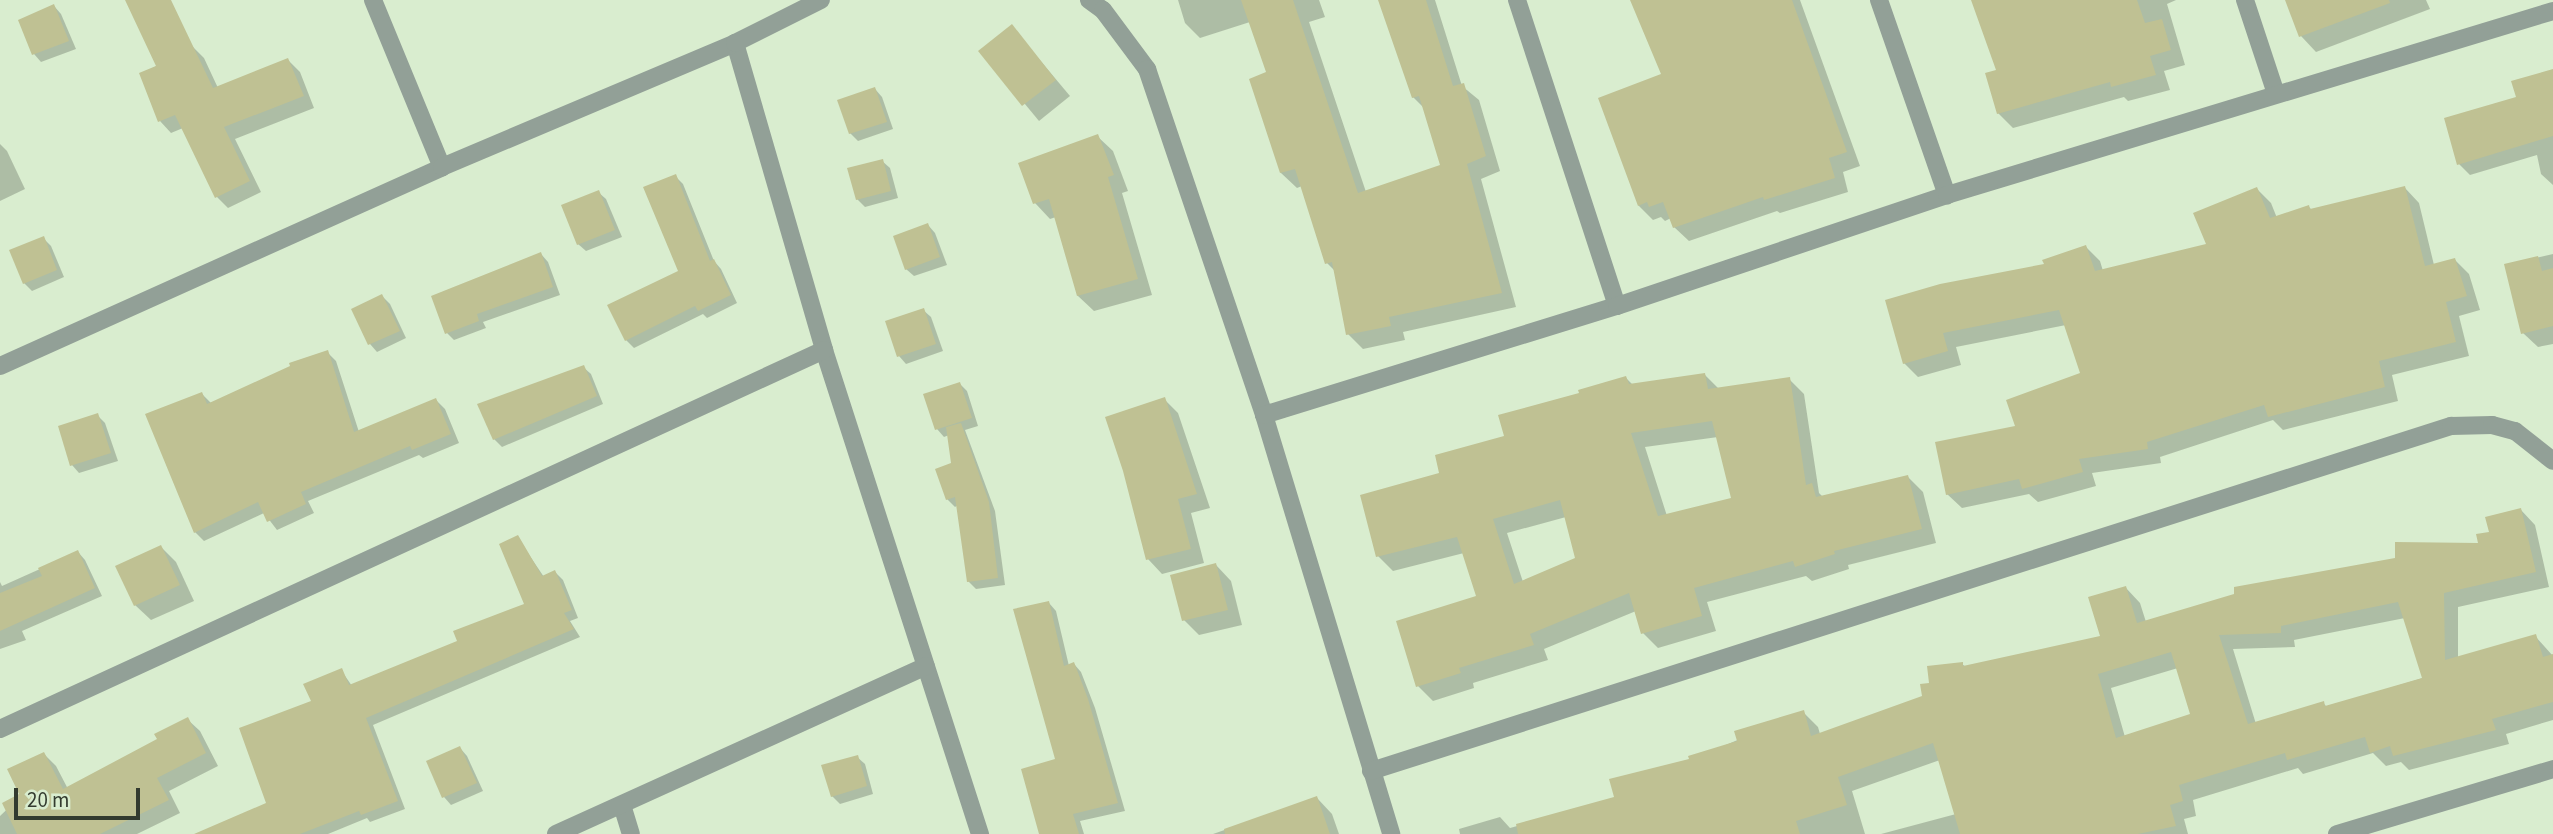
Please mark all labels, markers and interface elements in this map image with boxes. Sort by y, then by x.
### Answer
scale bar [18,774,144,818]
text: 20 m [27,785,69,815]

